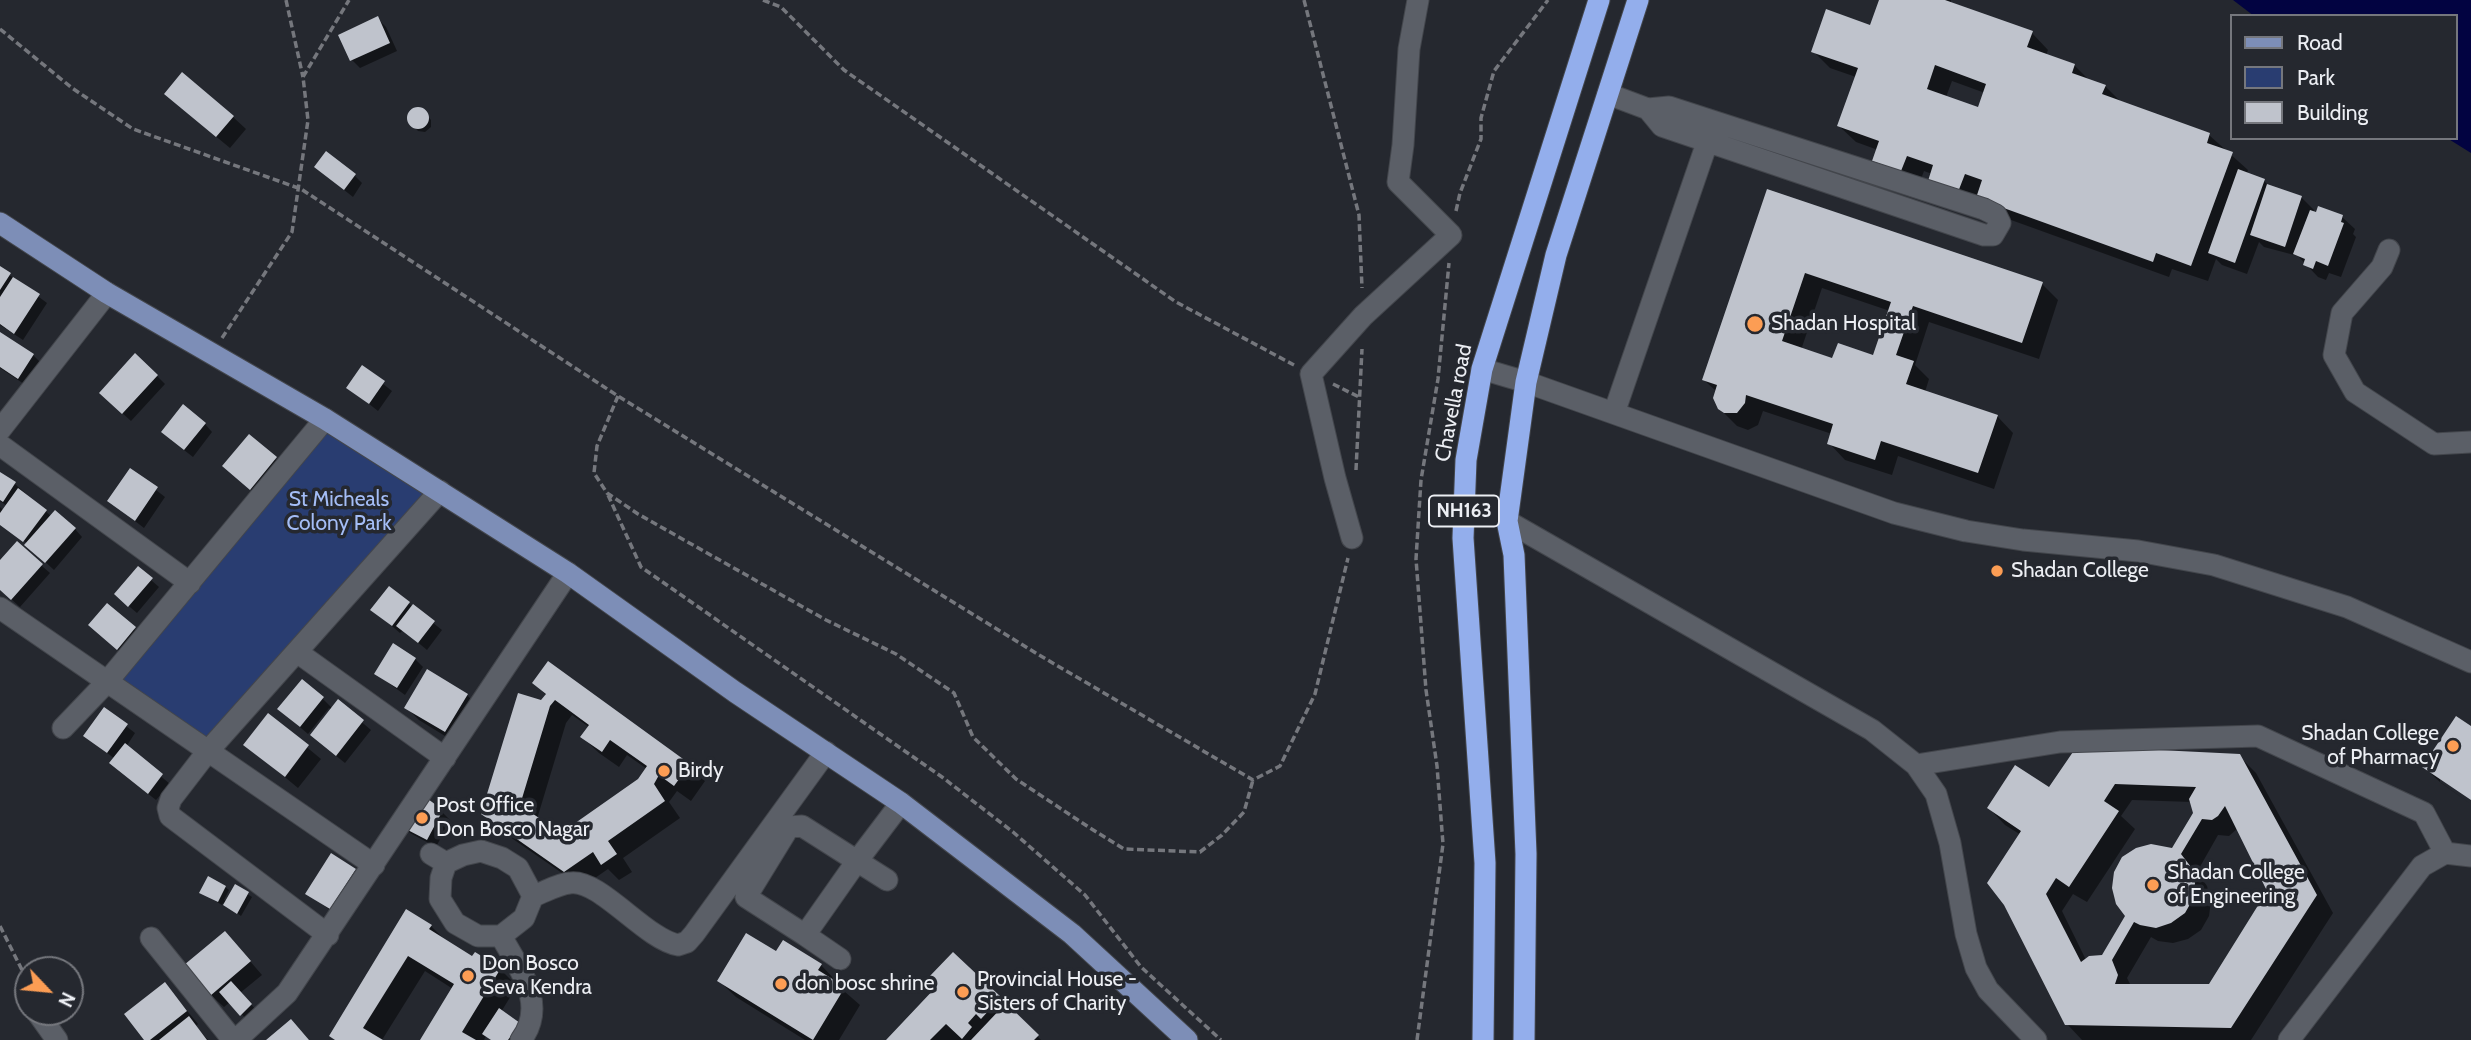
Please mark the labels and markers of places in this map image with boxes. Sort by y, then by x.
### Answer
place label: Shadan Hospital [1771,311,1916,337]
marker: Shadan Hospital [1745,314,1765,334]
place label: Shadan College [2011,558,2149,584]
marker: Shadan College [1989,563,2005,579]
place label: Shadan College of Pharmacy [2301,721,2439,771]
marker: Shadan College of Pharmacy [2445,738,2461,754]
place label: Birdy [678,758,723,784]
marker: Birdy [656,763,672,779]
place label: Post Office Don Bosco Nagar [436,793,589,843]
marker: Post Office Don Bosco Nagar [414,810,430,826]
place label: Shadan College of Engineering [2167,860,2305,910]
marker: Shadan College of Engineering [2145,877,2161,893]
place label: Don Bosco Seva Kendra [482,951,592,1001]
place label: Provincial House - Sisters of Charity [977,967,1137,1017]
marker: Don Bosco Seva Kendra [460,968,476,984]
place label: don bosc shrine [795,971,934,997]
marker: don bosc shrine [773,976,789,992]
marker: Provincial House - Sisters of Charity [955,984,971,1000]

